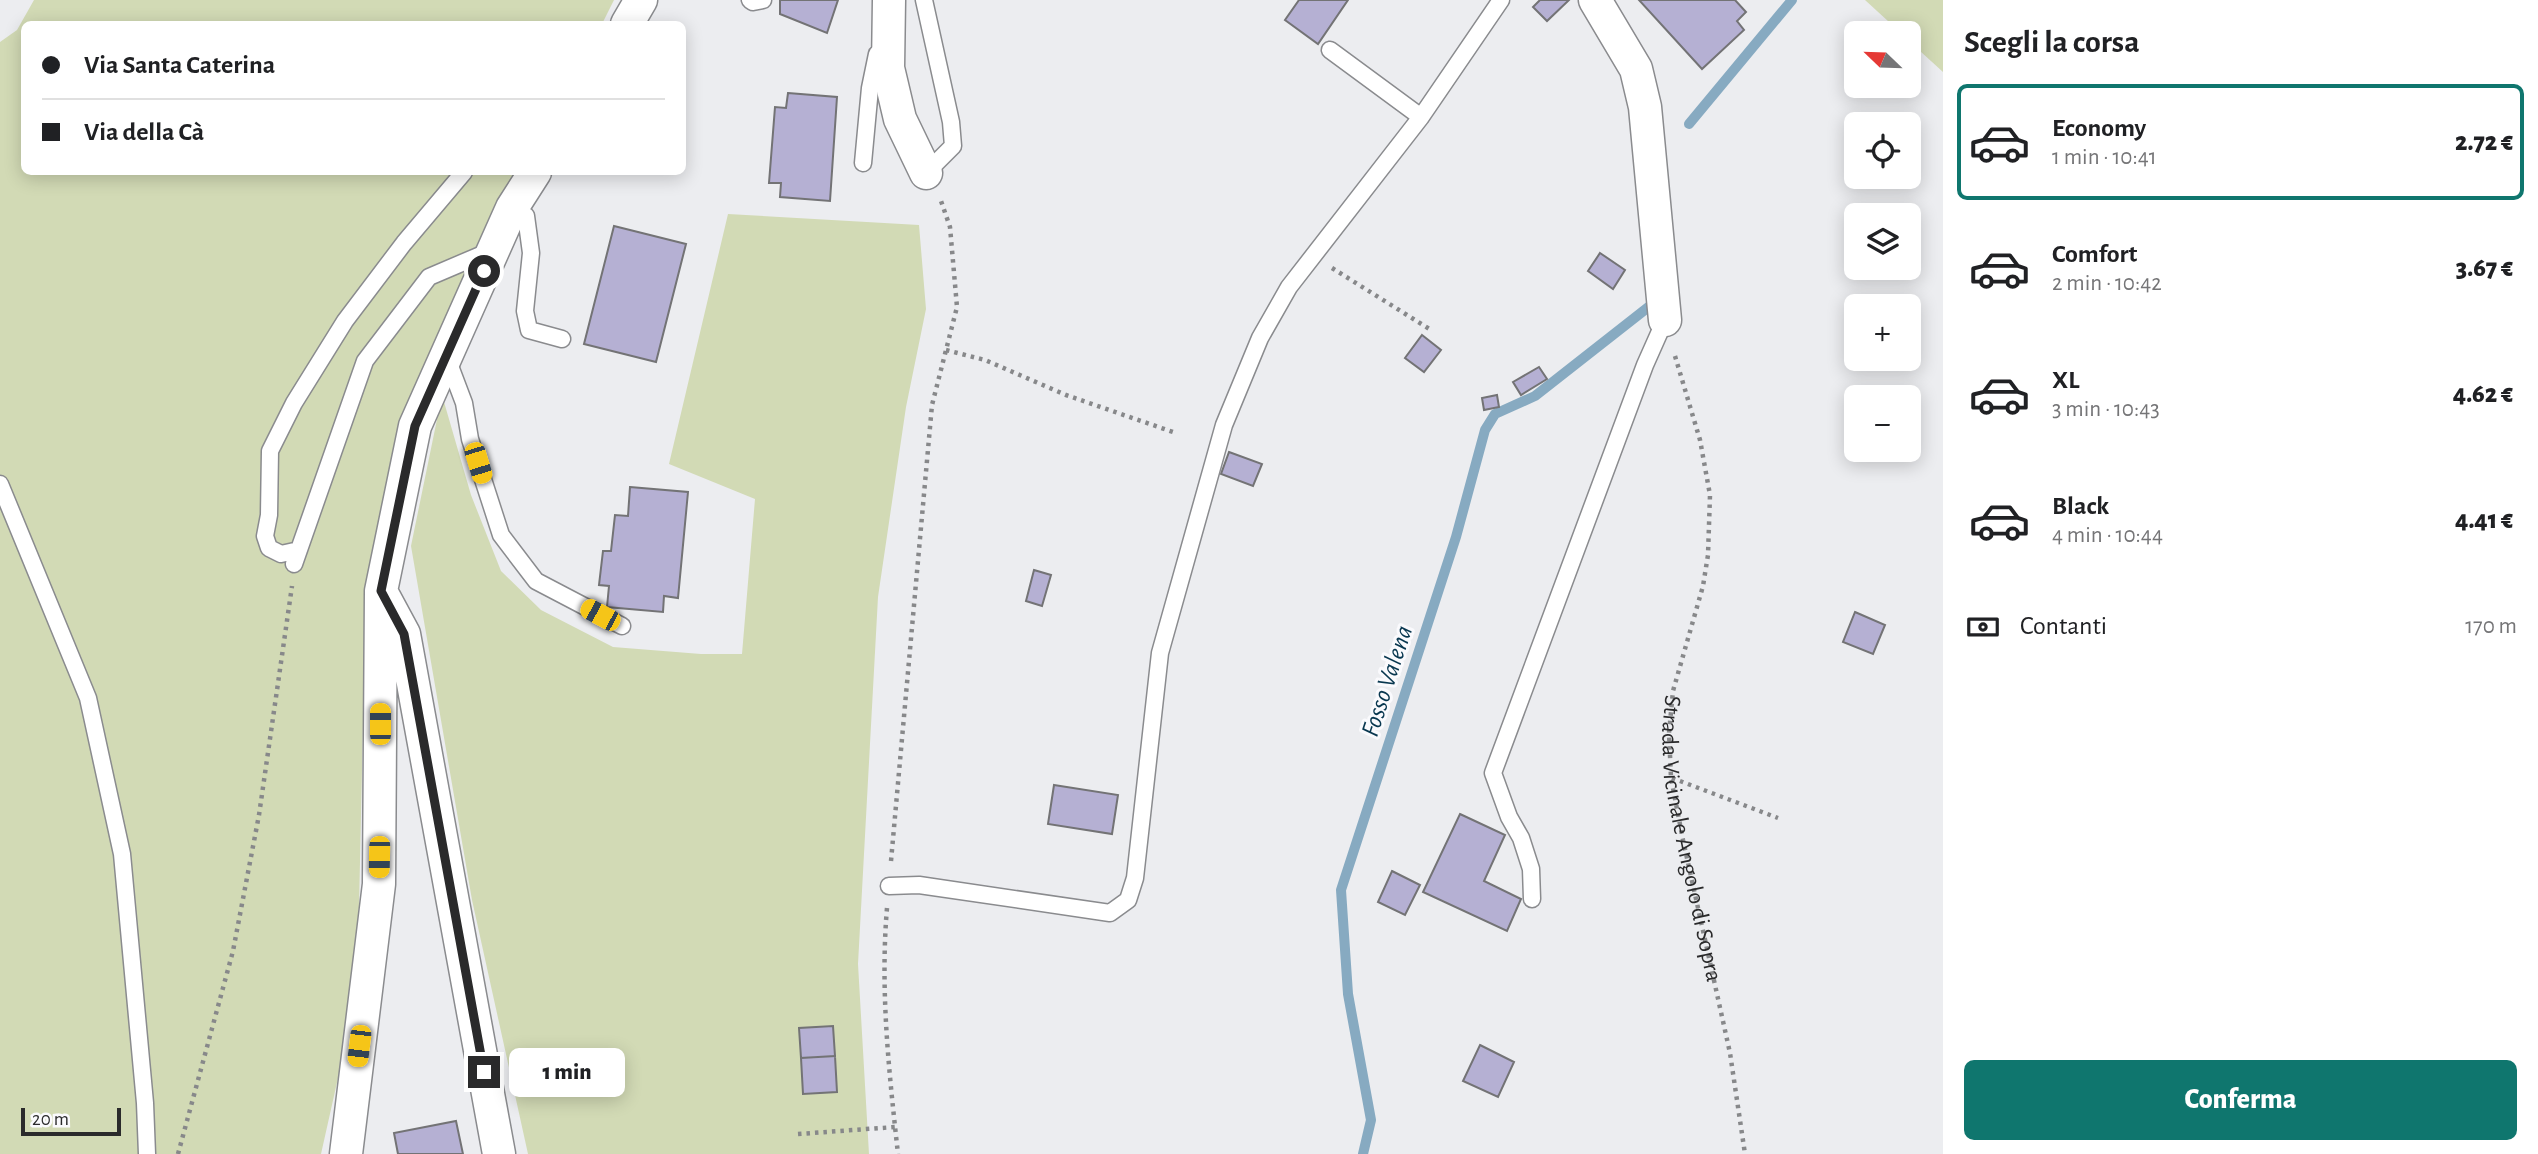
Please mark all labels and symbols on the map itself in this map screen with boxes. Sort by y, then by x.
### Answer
north arrow [1844,21,1922,98]
route start [468,255,500,287]
car [462,440,495,486]
car [577,596,624,634]
water label: Fosso Valena [1357,622,1417,740]
street label: Strada Vicinale Angolo di Sopra [1657,694,1726,984]
car [370,703,391,745]
car [369,836,390,878]
car [347,1024,372,1068]
callout: 1 min [508,1048,624,1096]
route end [468,1056,500,1088]
scale bar [21,1105,121,1137]

